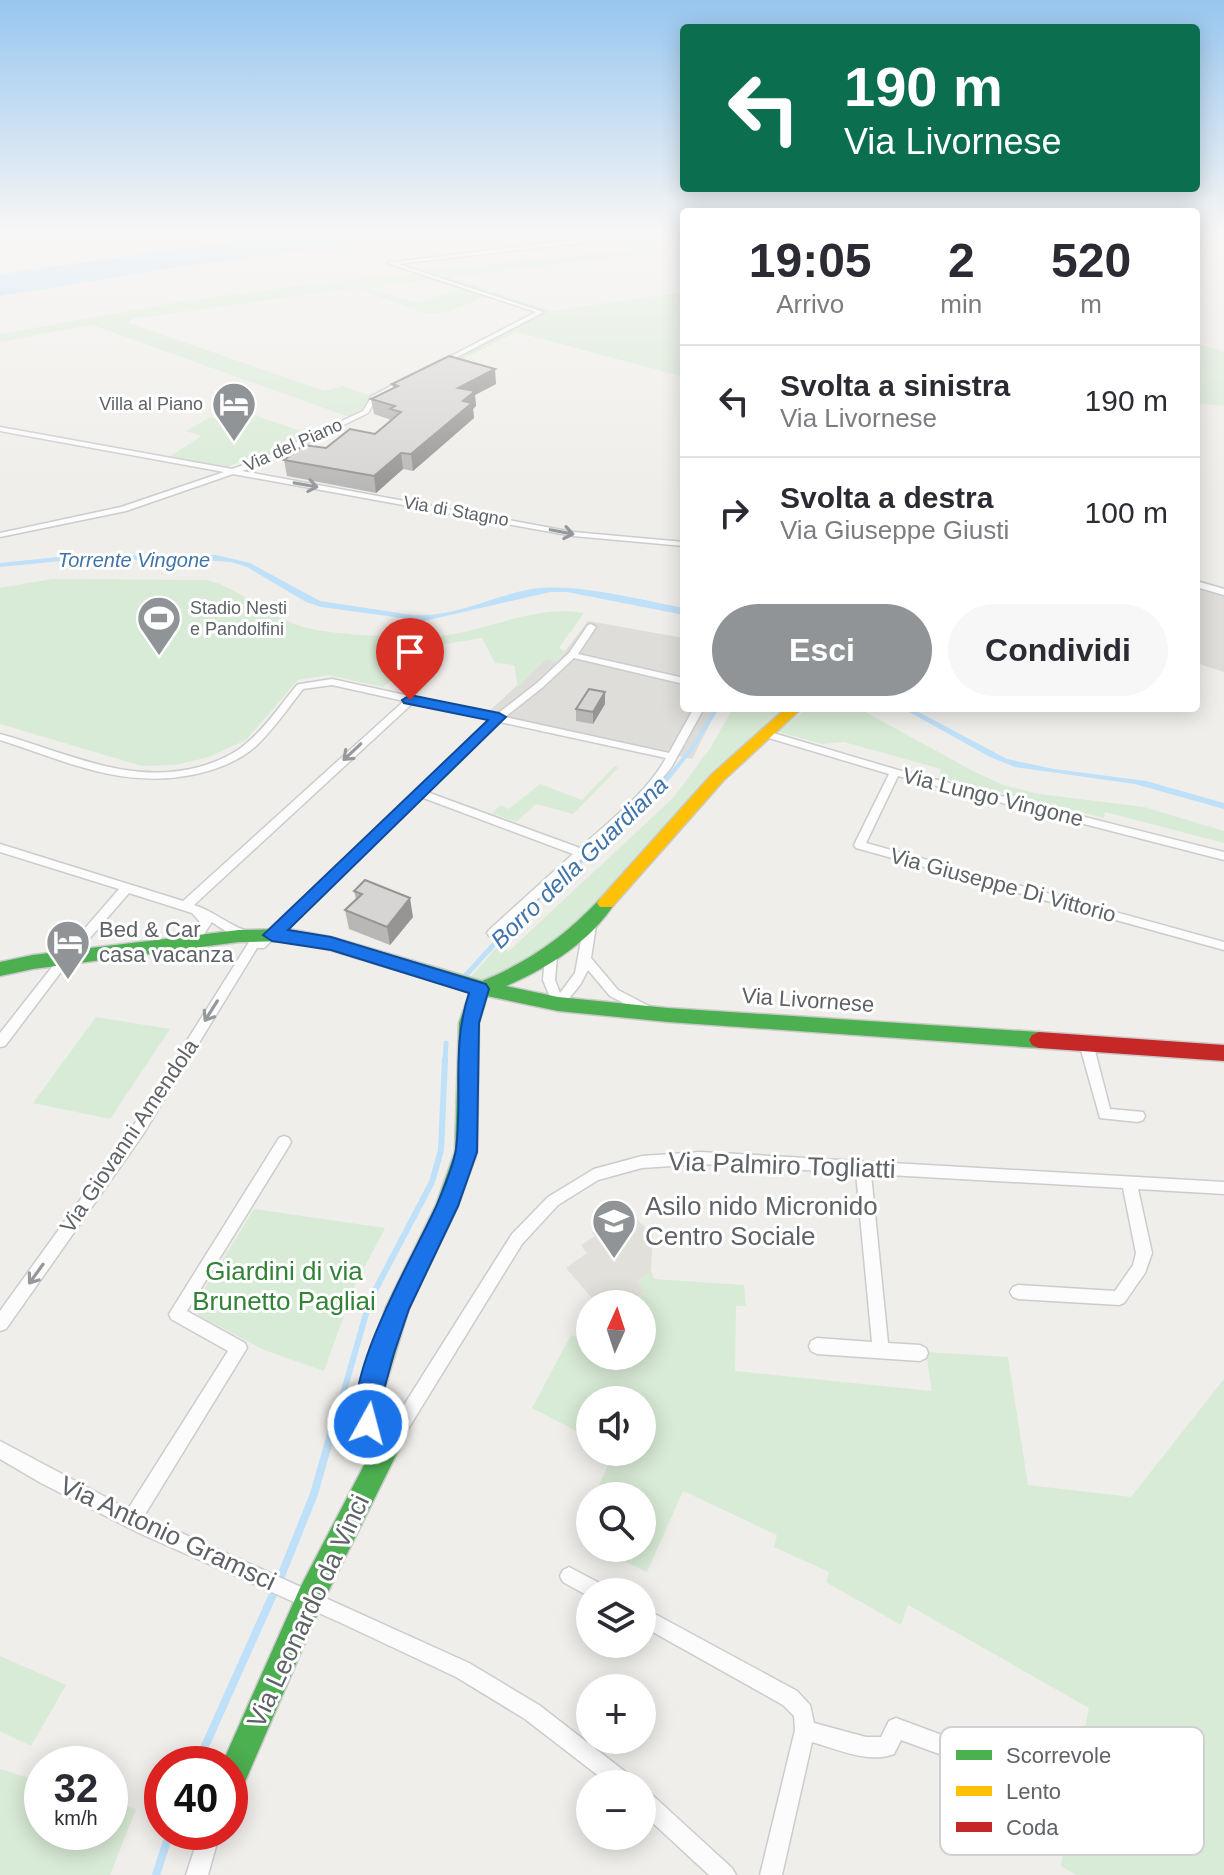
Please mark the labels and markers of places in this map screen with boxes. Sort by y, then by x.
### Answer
hotel icon: Villa al Piano [210,380,258,443]
place label: Villa al Piano [99,394,203,414]
sports icon: Stadio Nesti e Pandolfini [135,594,183,657]
place label: Stadio Nesti e Pandolfini [190,598,287,639]
pin [376,618,444,700]
place label: Bed & Car casa vacanza [99,917,234,967]
hotel icon: Bed & Car casa vacanza [44,918,92,981]
place label: Asilo nido Micronido Centro Sociale [645,1191,878,1251]
school or university icon: Asilo nido Micronido Centro Sociale [590,1197,638,1260]

